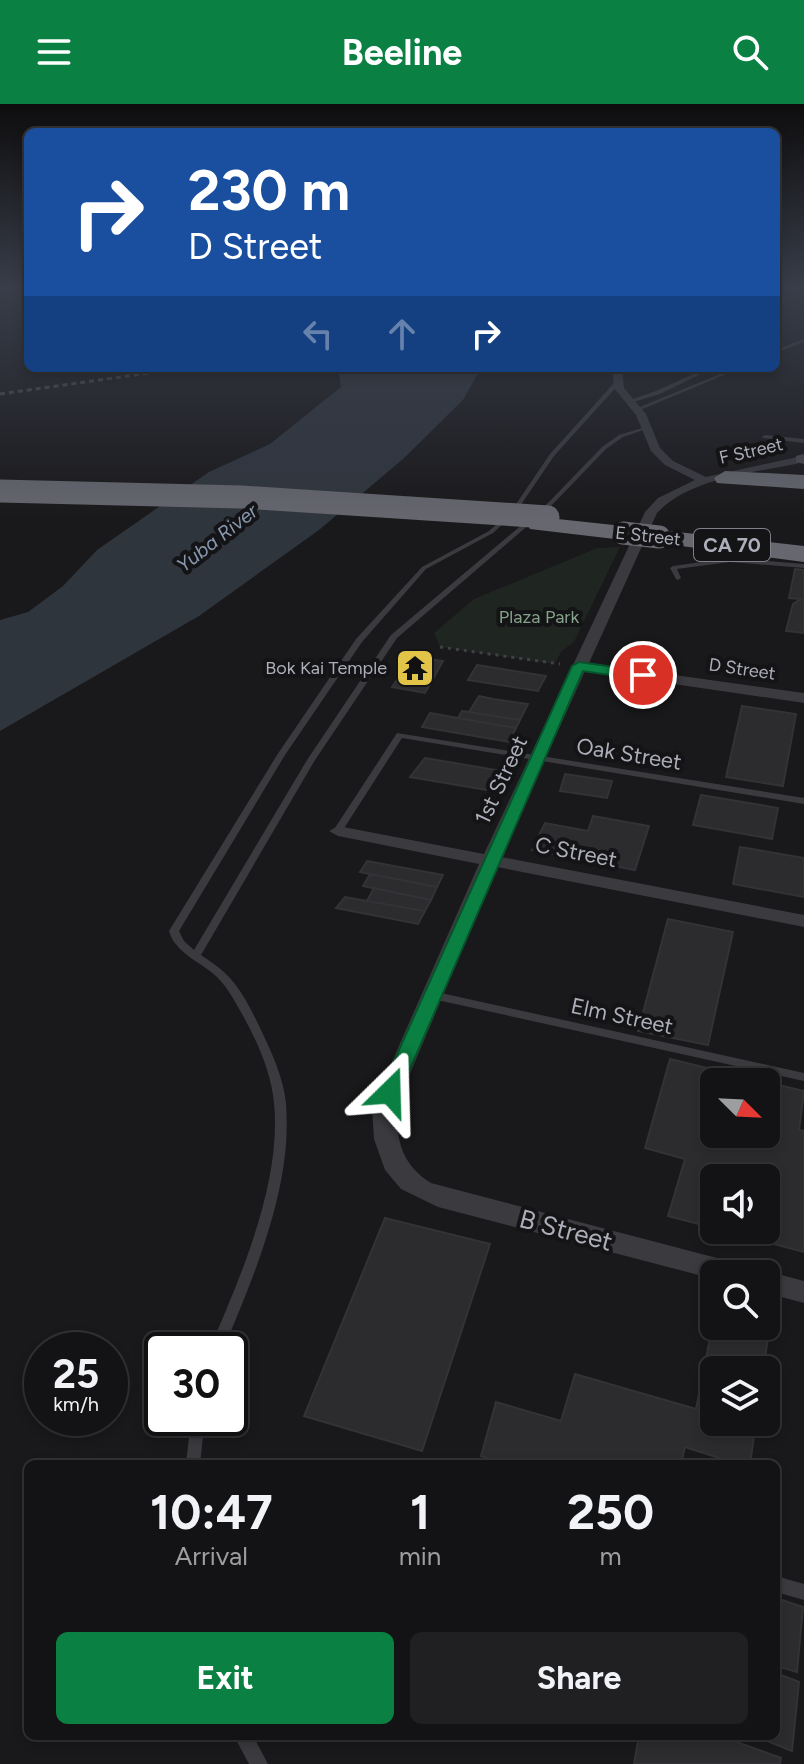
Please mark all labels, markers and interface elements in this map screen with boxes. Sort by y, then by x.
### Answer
icon: menu [32,30,76,74]
icon: search [728,30,772,74]
text: Beeline [342,31,462,74]
text: 230 m [188,157,350,224]
icon: right [56,160,160,264]
text: D Street [188,225,322,268]
icon: left [296,312,340,356]
icon: ahead [380,312,424,356]
icon: right [464,312,508,356]
street label: F Street [717,433,785,469]
water label: Yuba River [172,498,263,577]
street label: E Street [614,522,682,550]
road number: CA 70 [694,529,770,561]
park label: Plaza Park [499,606,579,628]
pin [609,641,677,709]
temple icon: Bok Kai Temple [394,647,436,689]
icon: arrive [621,653,665,697]
street label: D Street [707,653,777,685]
place label: Bok Kai Temple [265,657,387,679]
street label: 1st Street [469,731,533,829]
street label: Oak Street [575,732,683,776]
street label: C Street [533,831,619,873]
street label: Elm Street [569,992,675,1040]
position arrow [348,1050,432,1134]
north arrow [700,1068,780,1148]
map controls [700,1068,780,1436]
button: sound [700,1164,780,1244]
street label: B Street [516,1202,616,1258]
button: search [700,1260,780,1340]
speed limit sign: 30 [144,1332,248,1436]
text: 25 [53,1350,99,1398]
button: layers [700,1356,780,1436]
text: km/h [53,1392,99,1416]
text: 10:47 [150,1483,273,1541]
text: 1 [410,1483,430,1541]
text: 250 [567,1483,654,1541]
text: Arrival [175,1540,248,1572]
text: min [399,1540,441,1572]
text: m [600,1540,622,1572]
button: Exit [56,1632,394,1724]
button: Share [410,1632,748,1724]

